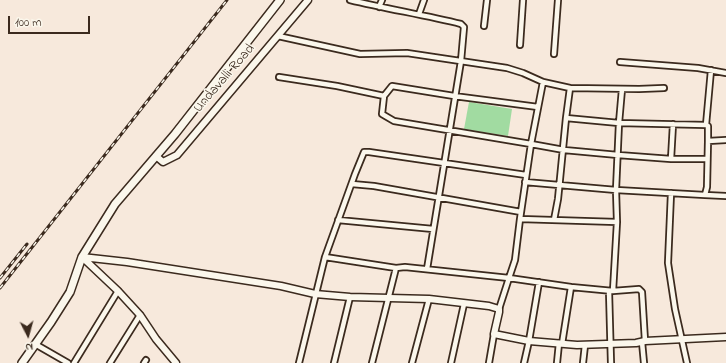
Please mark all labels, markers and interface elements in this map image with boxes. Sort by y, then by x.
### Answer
scale bar [10,8,92,34]
text: 100 m [15,14,42,32]
street label: Undavalli Road [191,41,259,117]
north arrow [8,315,48,355]
text: N [25,339,34,355]

